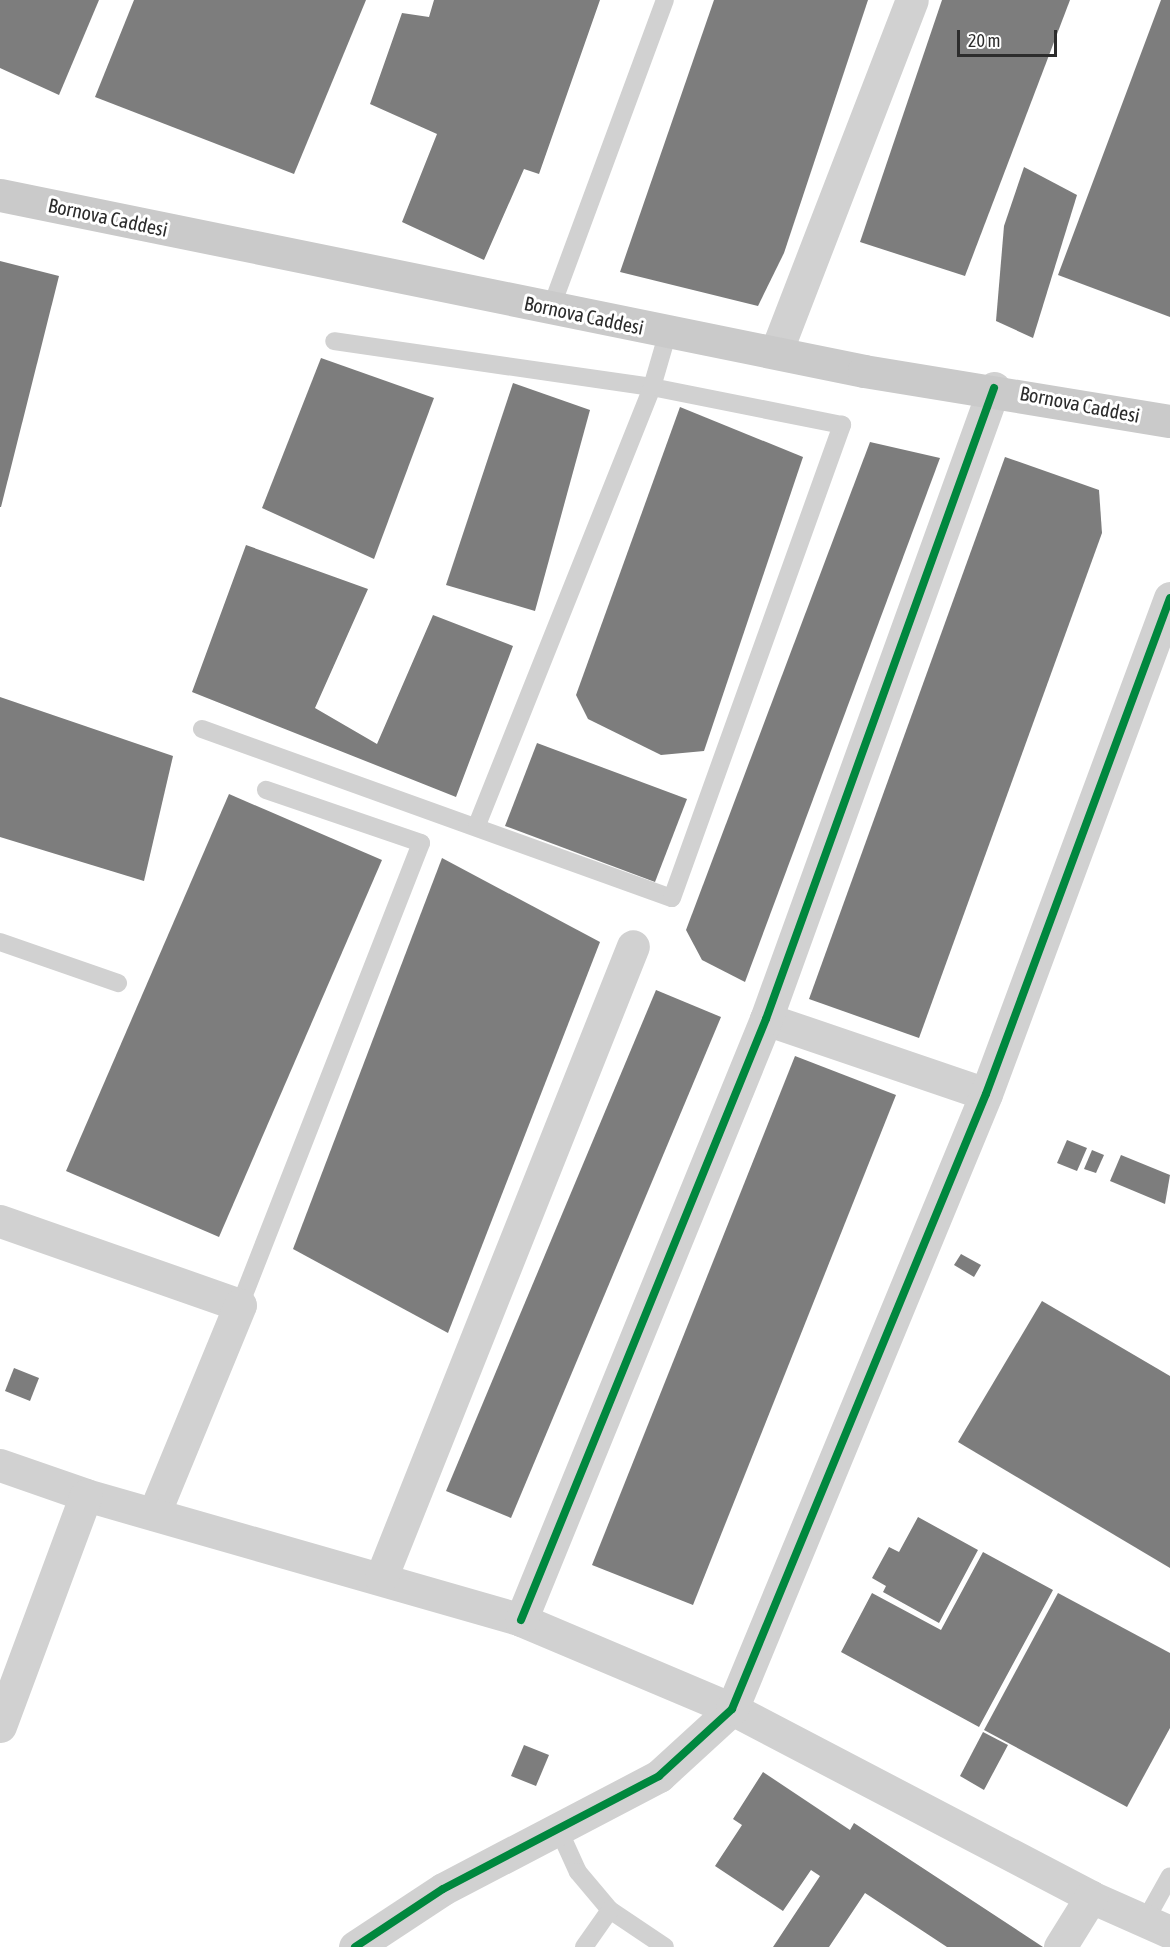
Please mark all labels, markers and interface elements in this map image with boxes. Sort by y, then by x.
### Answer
scale bar [960,18,1060,56]
text: 20 m [968,30,1000,51]
street label: Bornova Caddesi [46,193,170,241]
street label: Bornova Caddesi [522,291,646,339]
street label: Bornova Caddesi [1018,381,1142,427]

